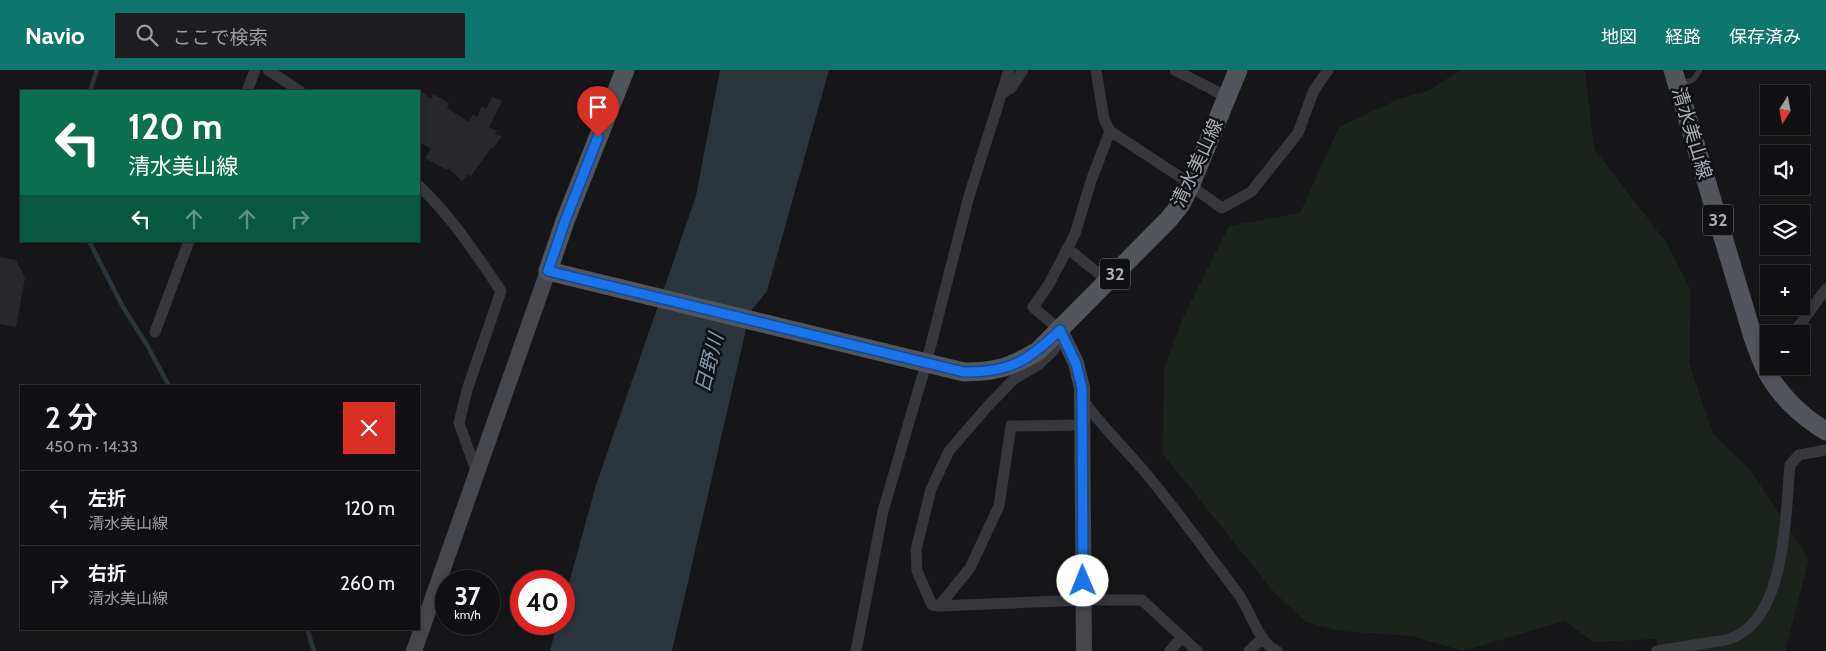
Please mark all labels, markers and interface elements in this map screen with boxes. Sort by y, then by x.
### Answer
search box [115,13,465,58]
text: Navio [25,21,85,50]
icon: search [133,21,161,49]
text: ここで検索 [173,26,268,49]
text: 地図 [1601,26,1637,48]
text: 経路 [1665,26,1701,48]
text: 保存済み [1729,26,1801,48]
street label: 清水美山線 [1667,84,1717,182]
north arrow [1760,85,1810,135]
map controls [1760,85,1810,375]
pin [577,86,619,137]
icon: arrive [584,93,612,121]
text: 120 m [128,105,222,148]
icon: left [45,110,110,175]
street label: 清水美山線 [1166,115,1228,211]
button: sound [1760,145,1810,195]
text: 清水美山線 [128,153,238,180]
road number: 32 [1703,204,1733,236]
icon: left [127,205,155,233]
icon: ahead [180,205,208,233]
icon: ahead [233,205,261,233]
icon: right [286,205,314,233]
button: layers [1760,205,1810,255]
road number: 32 [1100,258,1130,290]
button: + [1760,265,1810,315]
button: − [1760,325,1810,375]
water label: 日野川 [690,329,728,395]
text: 2 分 [45,399,98,436]
button: close [343,402,395,454]
text: 450 m · 14:33 [45,437,138,456]
text: 左折 [88,487,126,510]
icon: left [45,494,73,522]
text: 120 m [345,497,395,520]
text: 清水美山線 [88,514,168,533]
position arrow [1056,554,1108,606]
text: 右折 [88,562,126,585]
icon: right [45,569,73,597]
speed limit sign: 40 [510,570,575,635]
text: 260 m [340,572,395,595]
text: 37 [454,581,481,611]
text: 清水美山線 [88,589,168,608]
text: km/h [454,607,481,622]

